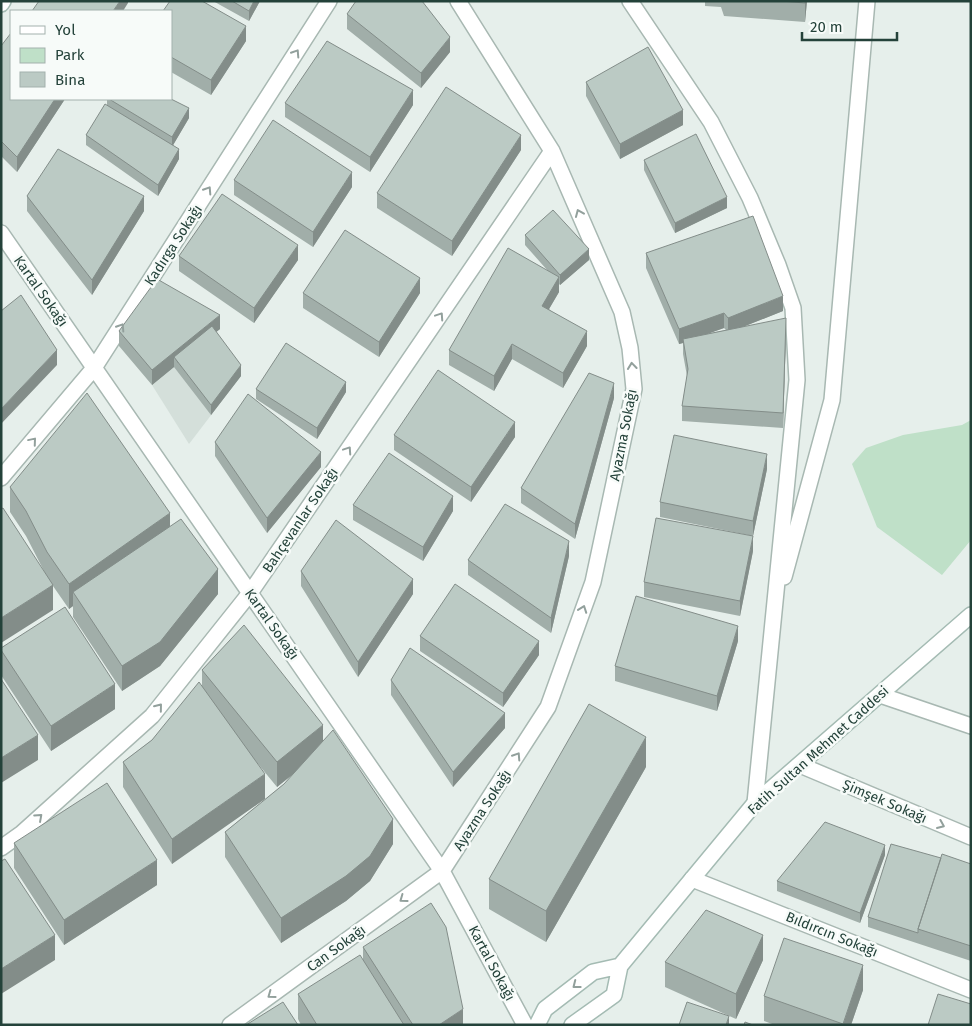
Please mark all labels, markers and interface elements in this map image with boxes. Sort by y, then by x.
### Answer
legend [10,10,172,100]
scale bar [802,10,897,42]
text: 20 m [810,18,843,36]
text: Yol [55,21,76,39]
text: Park [55,46,85,64]
one-way arrow [290,49,299,59]
text: Bina [55,71,85,89]
one-way arrow [202,186,212,195]
street label: Kadırga Sokağı [141,202,206,289]
one-way arrow [575,209,586,218]
street label: Kartal Sokağı [10,252,71,330]
one-way arrow [434,312,443,321]
one-way arrow [114,323,124,332]
one-way arrow [627,361,638,369]
street label: Ayazma Sokağı [606,388,641,482]
one-way arrow [27,437,36,446]
one-way arrow [342,446,351,456]
street label: Bahçevanlar Sokağı [259,465,342,576]
street label: Kartal Sokağı [241,585,302,663]
one-way arrow [577,606,587,614]
street label: Fatih Sultan Mehmet Caddesi [744,682,892,818]
one-way arrow [153,704,162,713]
one-way arrow [510,753,520,762]
street label: Ayazma Sokağı [450,767,515,854]
street label: Şimşek Sokağı [840,776,930,827]
one-way arrow [34,814,43,823]
one-way arrow [936,819,945,829]
one-way arrow [399,893,409,902]
street label: Bıldırcın Sokağı [783,908,880,961]
street label: Can Sokağı [304,921,369,975]
street label: Kartal Sokağı [465,923,519,1004]
one-way arrow [573,980,582,988]
one-way arrow [267,989,277,998]

